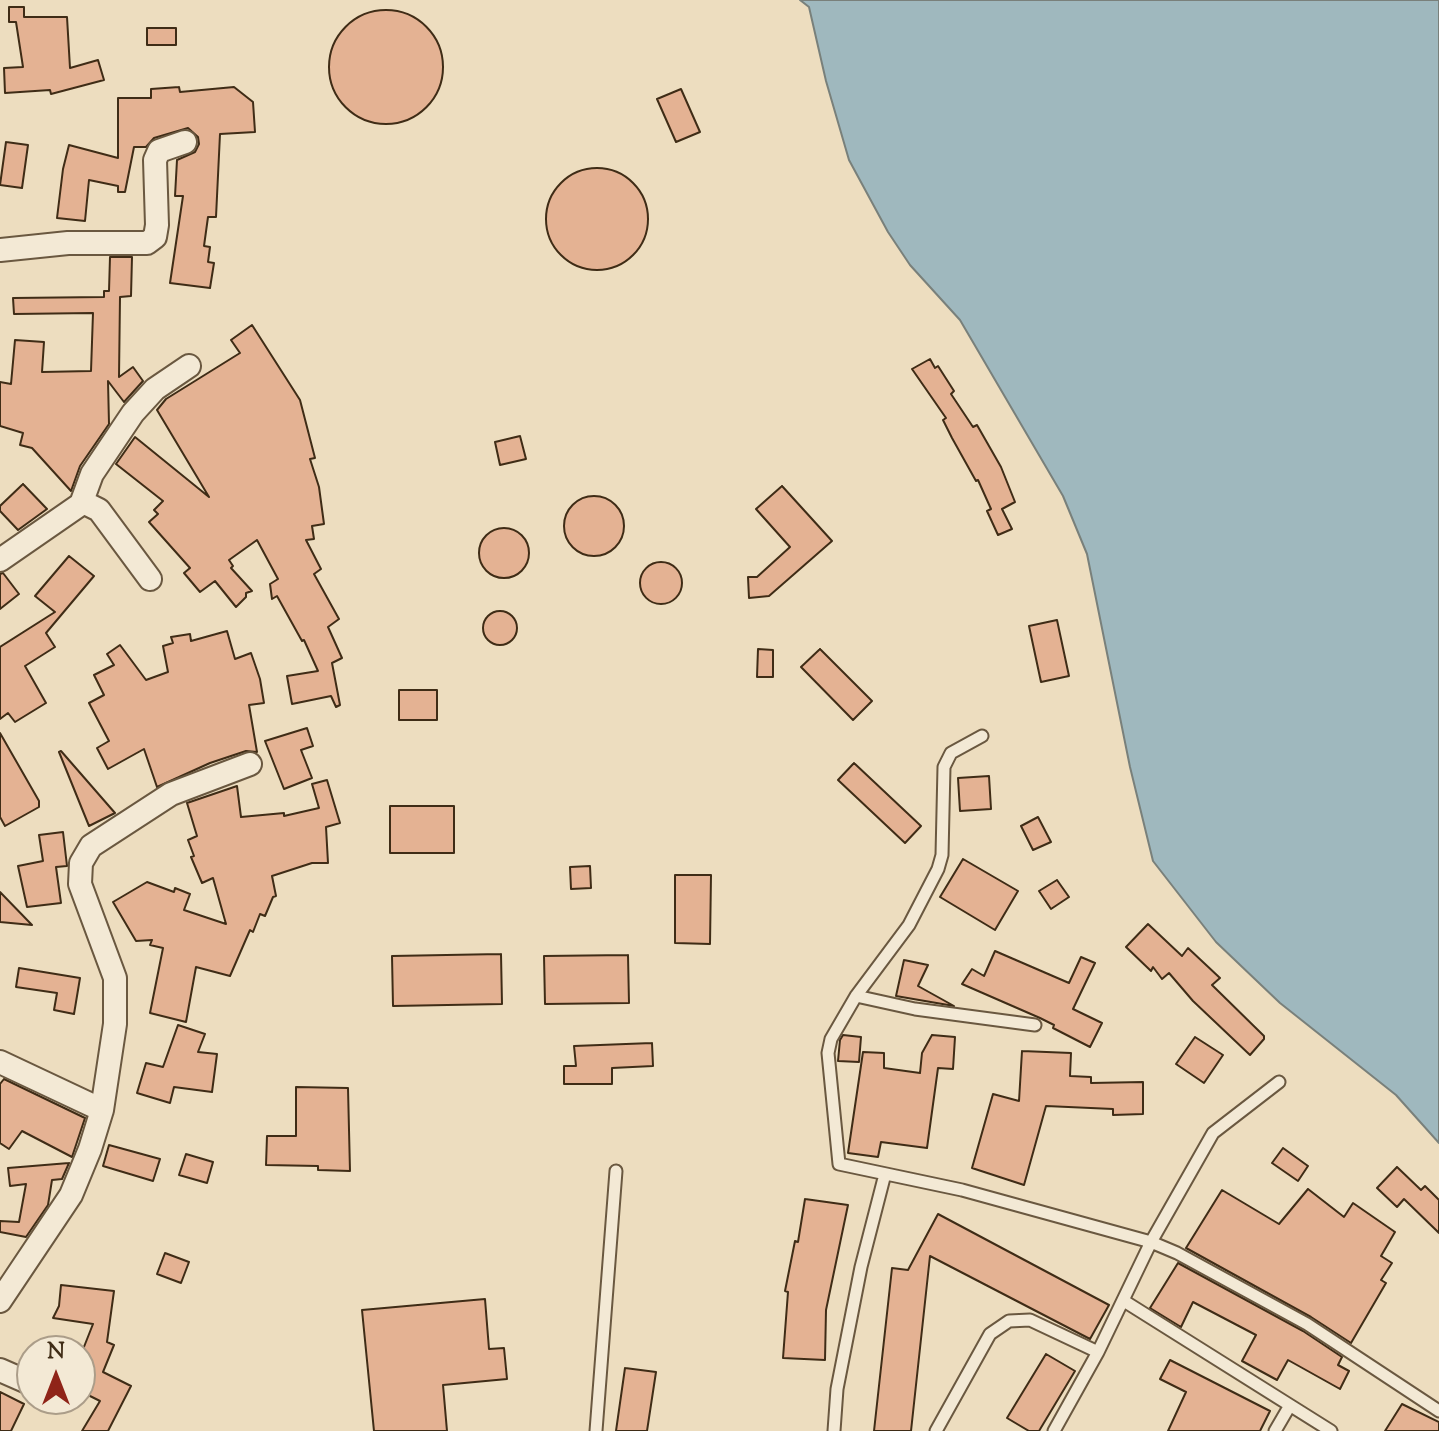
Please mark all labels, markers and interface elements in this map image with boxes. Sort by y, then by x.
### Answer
north arrow [16,1335,96,1415]
text: N [47,1337,65,1369]

